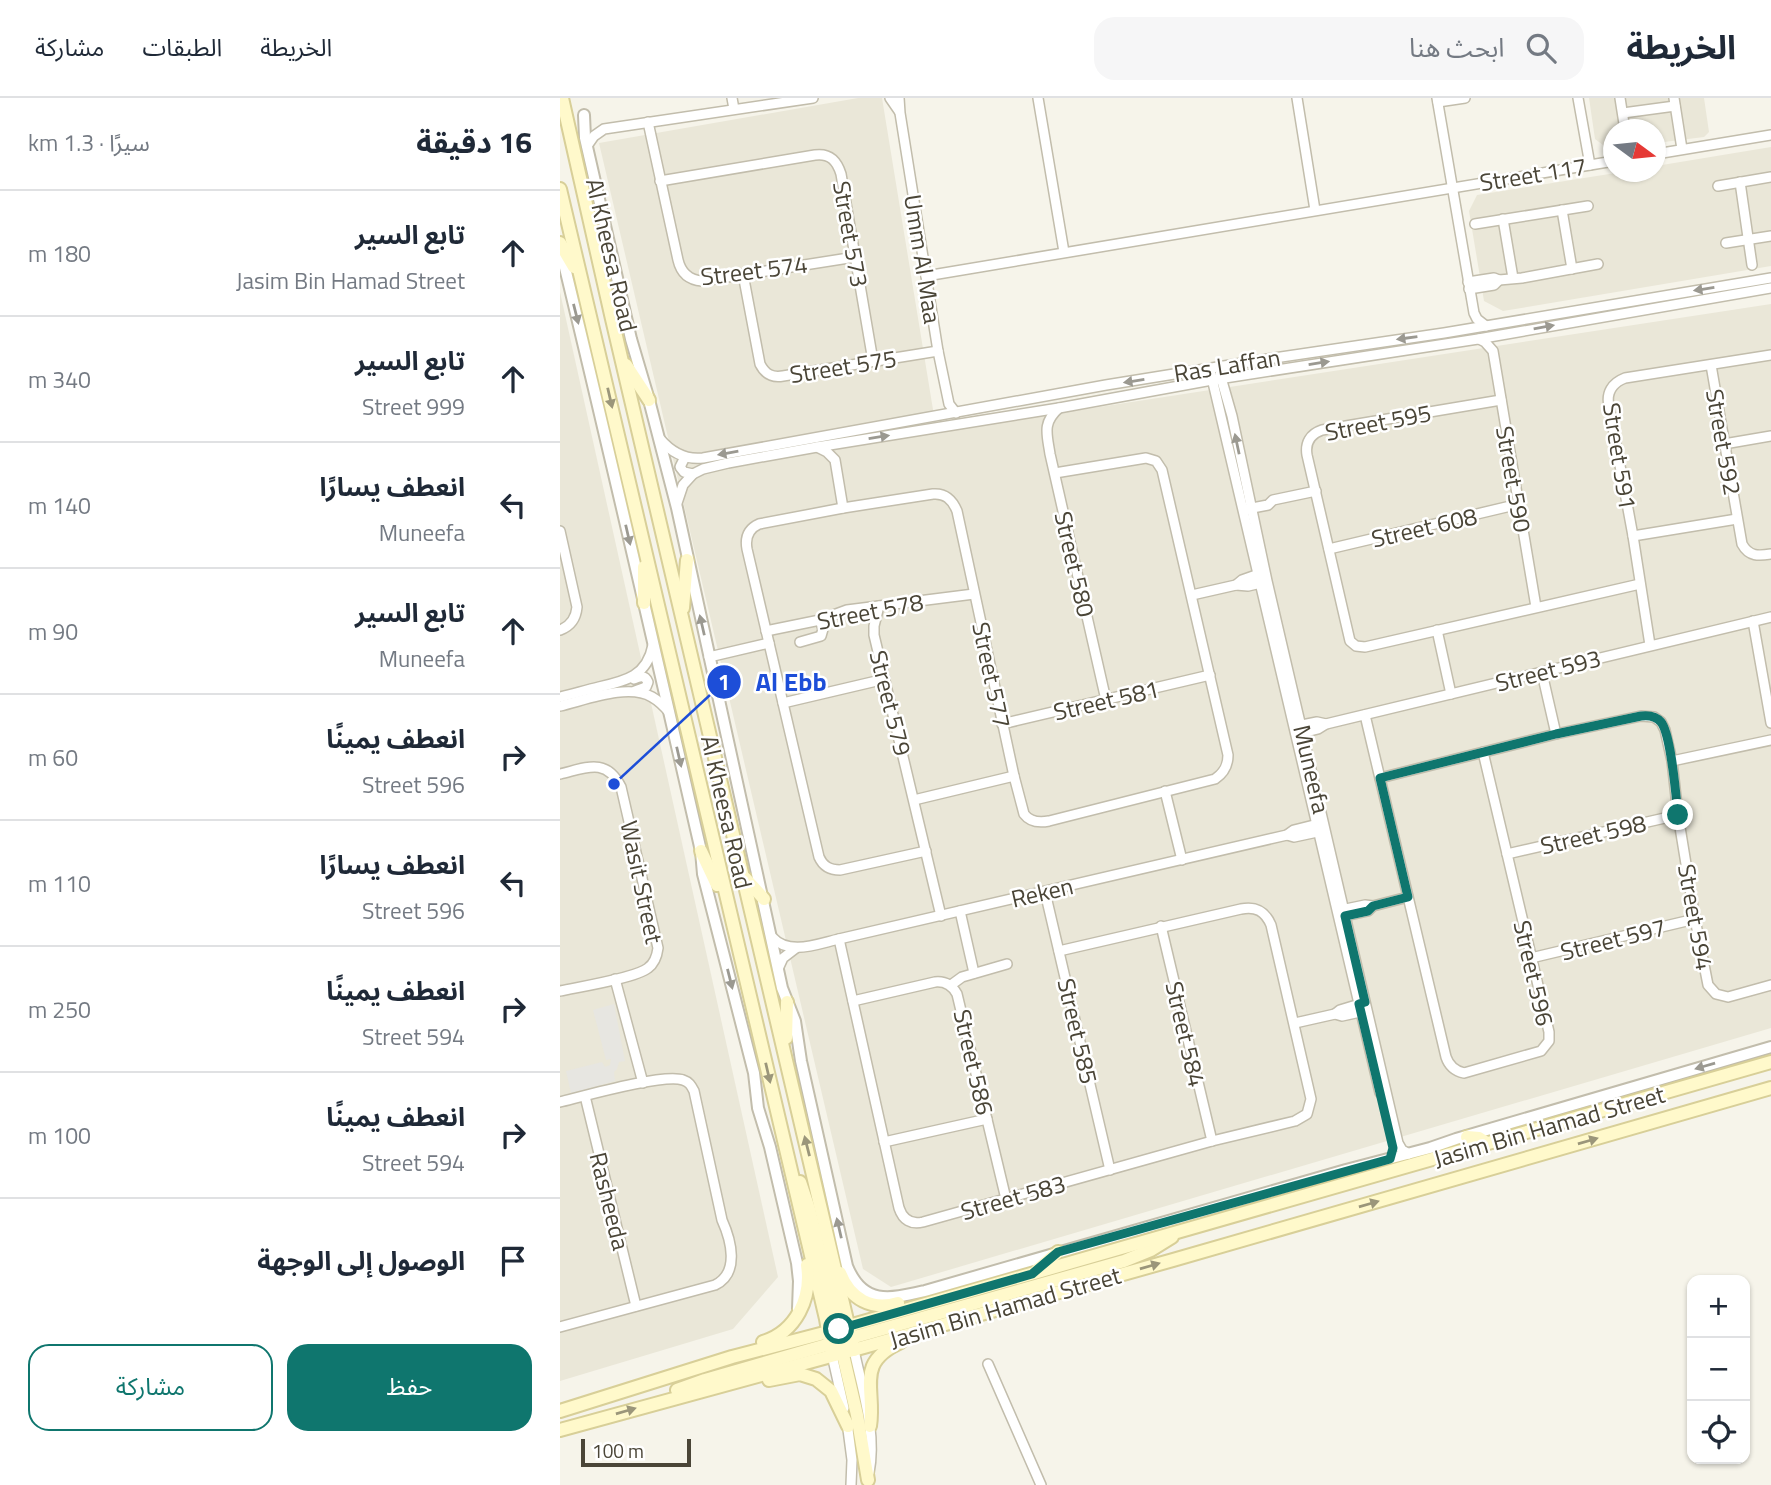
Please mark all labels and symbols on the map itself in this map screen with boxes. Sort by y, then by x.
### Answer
north arrow [1603,119,1666,182]
street label: Street 117 [1477,148,1589,200]
street label: Al Kheesa Road [577,175,647,335]
street label: Street 573 [824,178,878,290]
street label: Umm Al Maa [895,192,951,326]
street label: Street 574 [698,246,810,294]
one-way arrow [1693,284,1715,295]
one-way arrow [571,303,582,325]
one-way arrow [1533,321,1555,332]
one-way arrow [1396,333,1418,344]
street label: Ras Laffan [1171,339,1283,391]
street label: Street 575 [787,340,899,392]
one-way arrow [1309,357,1331,368]
one-way arrow [1122,376,1144,387]
street label: Street 592 [1697,386,1751,498]
one-way arrow [605,387,616,409]
street label: Street 595 [1322,394,1434,450]
street label: Street 591 [1594,400,1646,512]
street label: Street 590 [1487,423,1541,535]
one-way arrow [868,431,890,442]
one-way arrow [1232,433,1243,455]
one-way arrow [717,448,739,459]
street label: Street 608 [1368,497,1480,557]
street label: Street 580 [1045,508,1105,620]
one-way arrow [623,524,634,546]
street label: Street 578 [814,583,926,639]
one-way arrow [696,613,707,635]
street label: Street 577 [963,619,1021,731]
street label: Street 593 [1491,640,1605,700]
street label: Street 579 [861,646,921,760]
callout: Al Ebb [706,659,841,706]
text: Al Ebb [755,662,827,701]
text: 1 [718,666,730,698]
street label: Street 581 [1050,670,1162,730]
street label: Muneefa [1284,721,1340,817]
street label: Al Kheesa Road [692,732,762,892]
one-way arrow [674,746,685,768]
route end [1662,799,1693,830]
street label: Street 598 [1537,804,1649,864]
street label: Wasit Street [611,817,673,947]
street label: Street 594 [1669,861,1723,973]
street label: Reken [1007,867,1077,917]
street label: Street 597 [1556,909,1670,969]
street label: Street 596 [1504,917,1564,1029]
one-way arrow [725,968,736,990]
street label: Street 585 [1048,975,1108,1087]
street label: Street 584 [1156,978,1216,1090]
street label: Street 586 [944,1006,1004,1118]
one-way arrow [1695,1061,1716,1071]
one-way arrow [762,1062,773,1084]
street label: Jasim Bin Hamad Street [1429,1076,1669,1176]
one-way arrow [801,1135,812,1157]
one-way arrow [1577,1135,1598,1145]
street label: Rasheeda [580,1148,640,1254]
street label: Street 583 [956,1165,1070,1229]
one-way arrow [1359,1198,1380,1208]
one-way arrow [833,1217,844,1239]
street label: Jasim Bin Hamad Street [885,1257,1125,1357]
one-way arrow [1140,1261,1161,1271]
route start [823,1313,854,1344]
one-way arrow [616,1406,637,1416]
scale bar [581,1436,691,1468]

